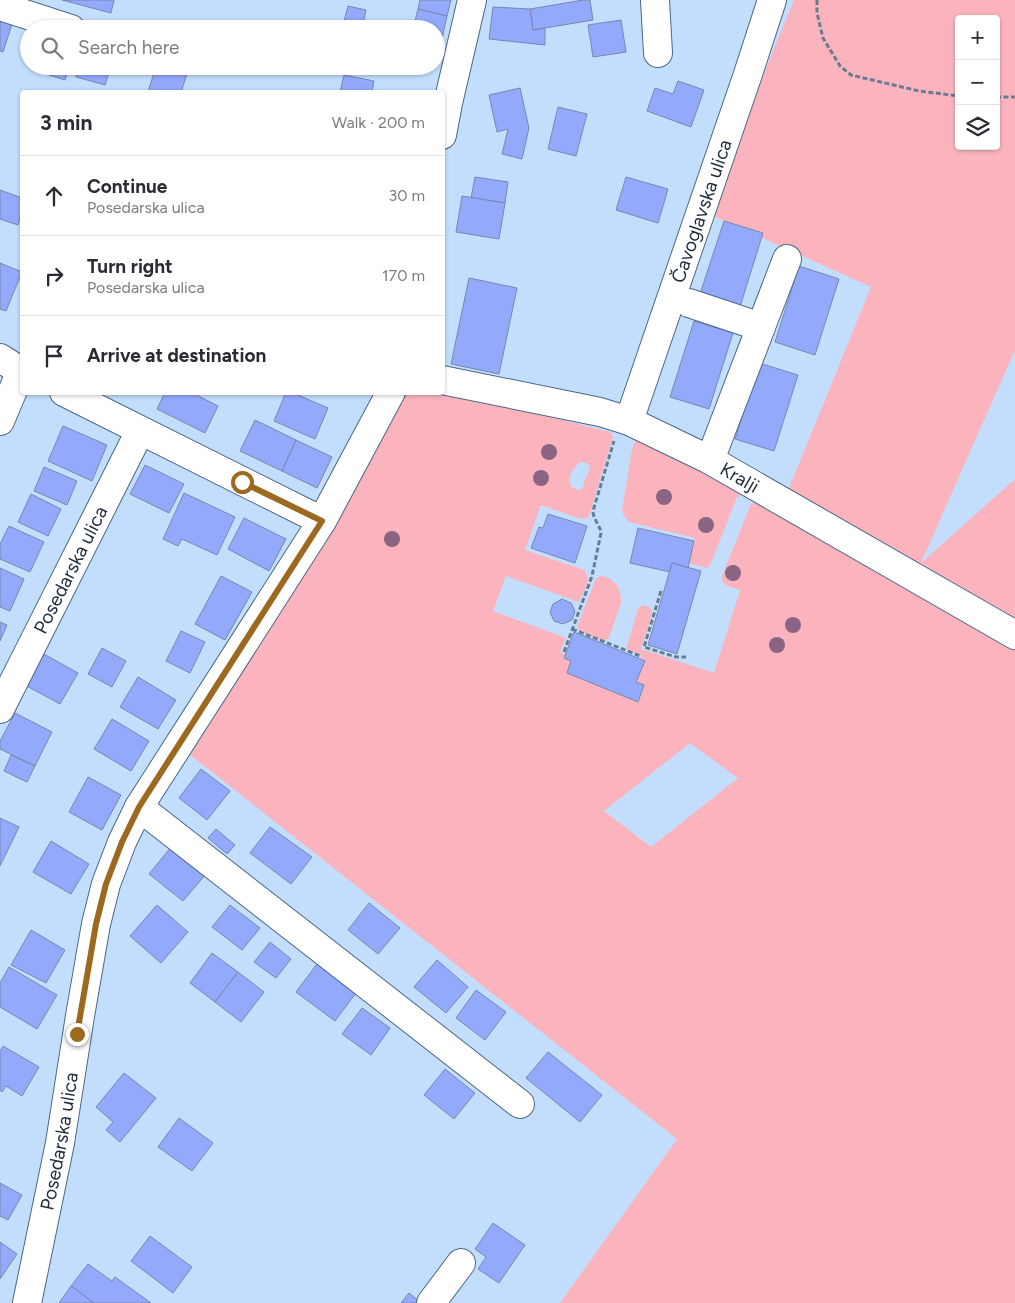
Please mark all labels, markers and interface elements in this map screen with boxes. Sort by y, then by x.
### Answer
map controls [955,15,1000,150]
button: + [955,15,1000,60]
search box [20,20,445,75]
icon: search [38,34,66,62]
text: Search here [78,36,180,59]
button: − [955,60,1000,105]
button: layers [955,105,1000,150]
text: 3 min [40,110,92,135]
text: Walk · 200 m [332,113,425,132]
street label: Čavoglavska ulica [666,136,737,286]
text: Continue [87,175,167,198]
icon: ahead [40,182,68,210]
text: 30 m [388,186,425,205]
text: Posedarska ulica [87,198,205,217]
text: Turn right [87,255,173,278]
icon: right [40,262,68,290]
text: 170 m [382,266,425,285]
text: Posedarska ulica [87,278,205,297]
icon: arrive [40,342,68,370]
text: Arrive at destination [87,344,266,367]
street label: Kralji [716,457,763,498]
route start [231,471,254,494]
street label: Posedarska ulica [29,502,112,638]
route end [66,1023,89,1046]
street label: Posedarska ulica [35,1071,83,1212]

